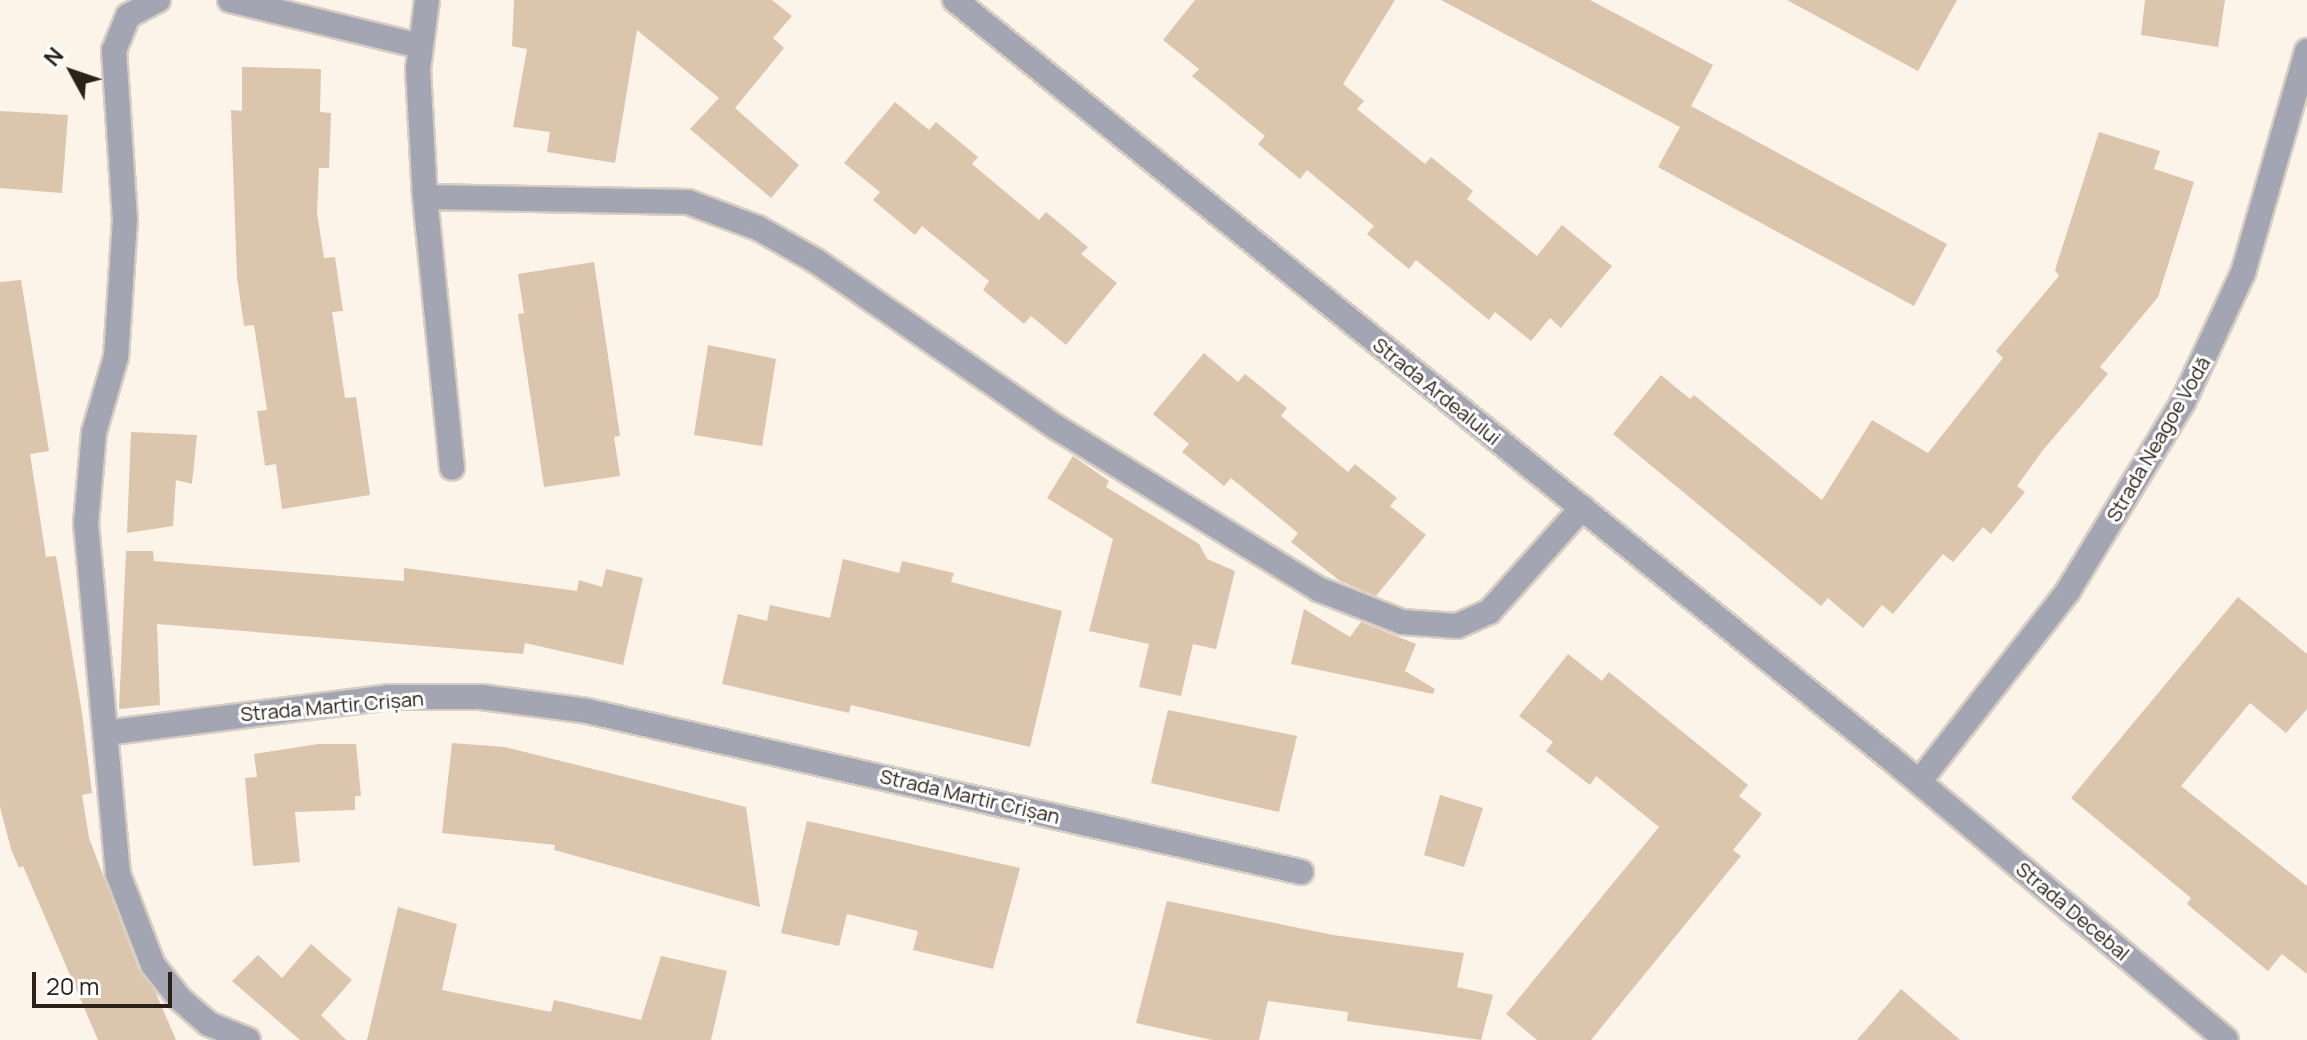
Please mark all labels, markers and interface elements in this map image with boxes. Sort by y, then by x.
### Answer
north arrow [32,32,112,112]
text: N [37,41,70,72]
street label: Strada Ardealului [1368,332,1506,450]
street label: Strada Neagoe Vodă [2101,352,2215,526]
street label: Strada Martir Crișan [239,686,425,726]
street label: Strada Martir Crișan [878,764,1062,828]
street label: Strada Decebal [2012,857,2134,965]
scale bar [36,956,176,1006]
text: 20 m [46,969,99,1002]

